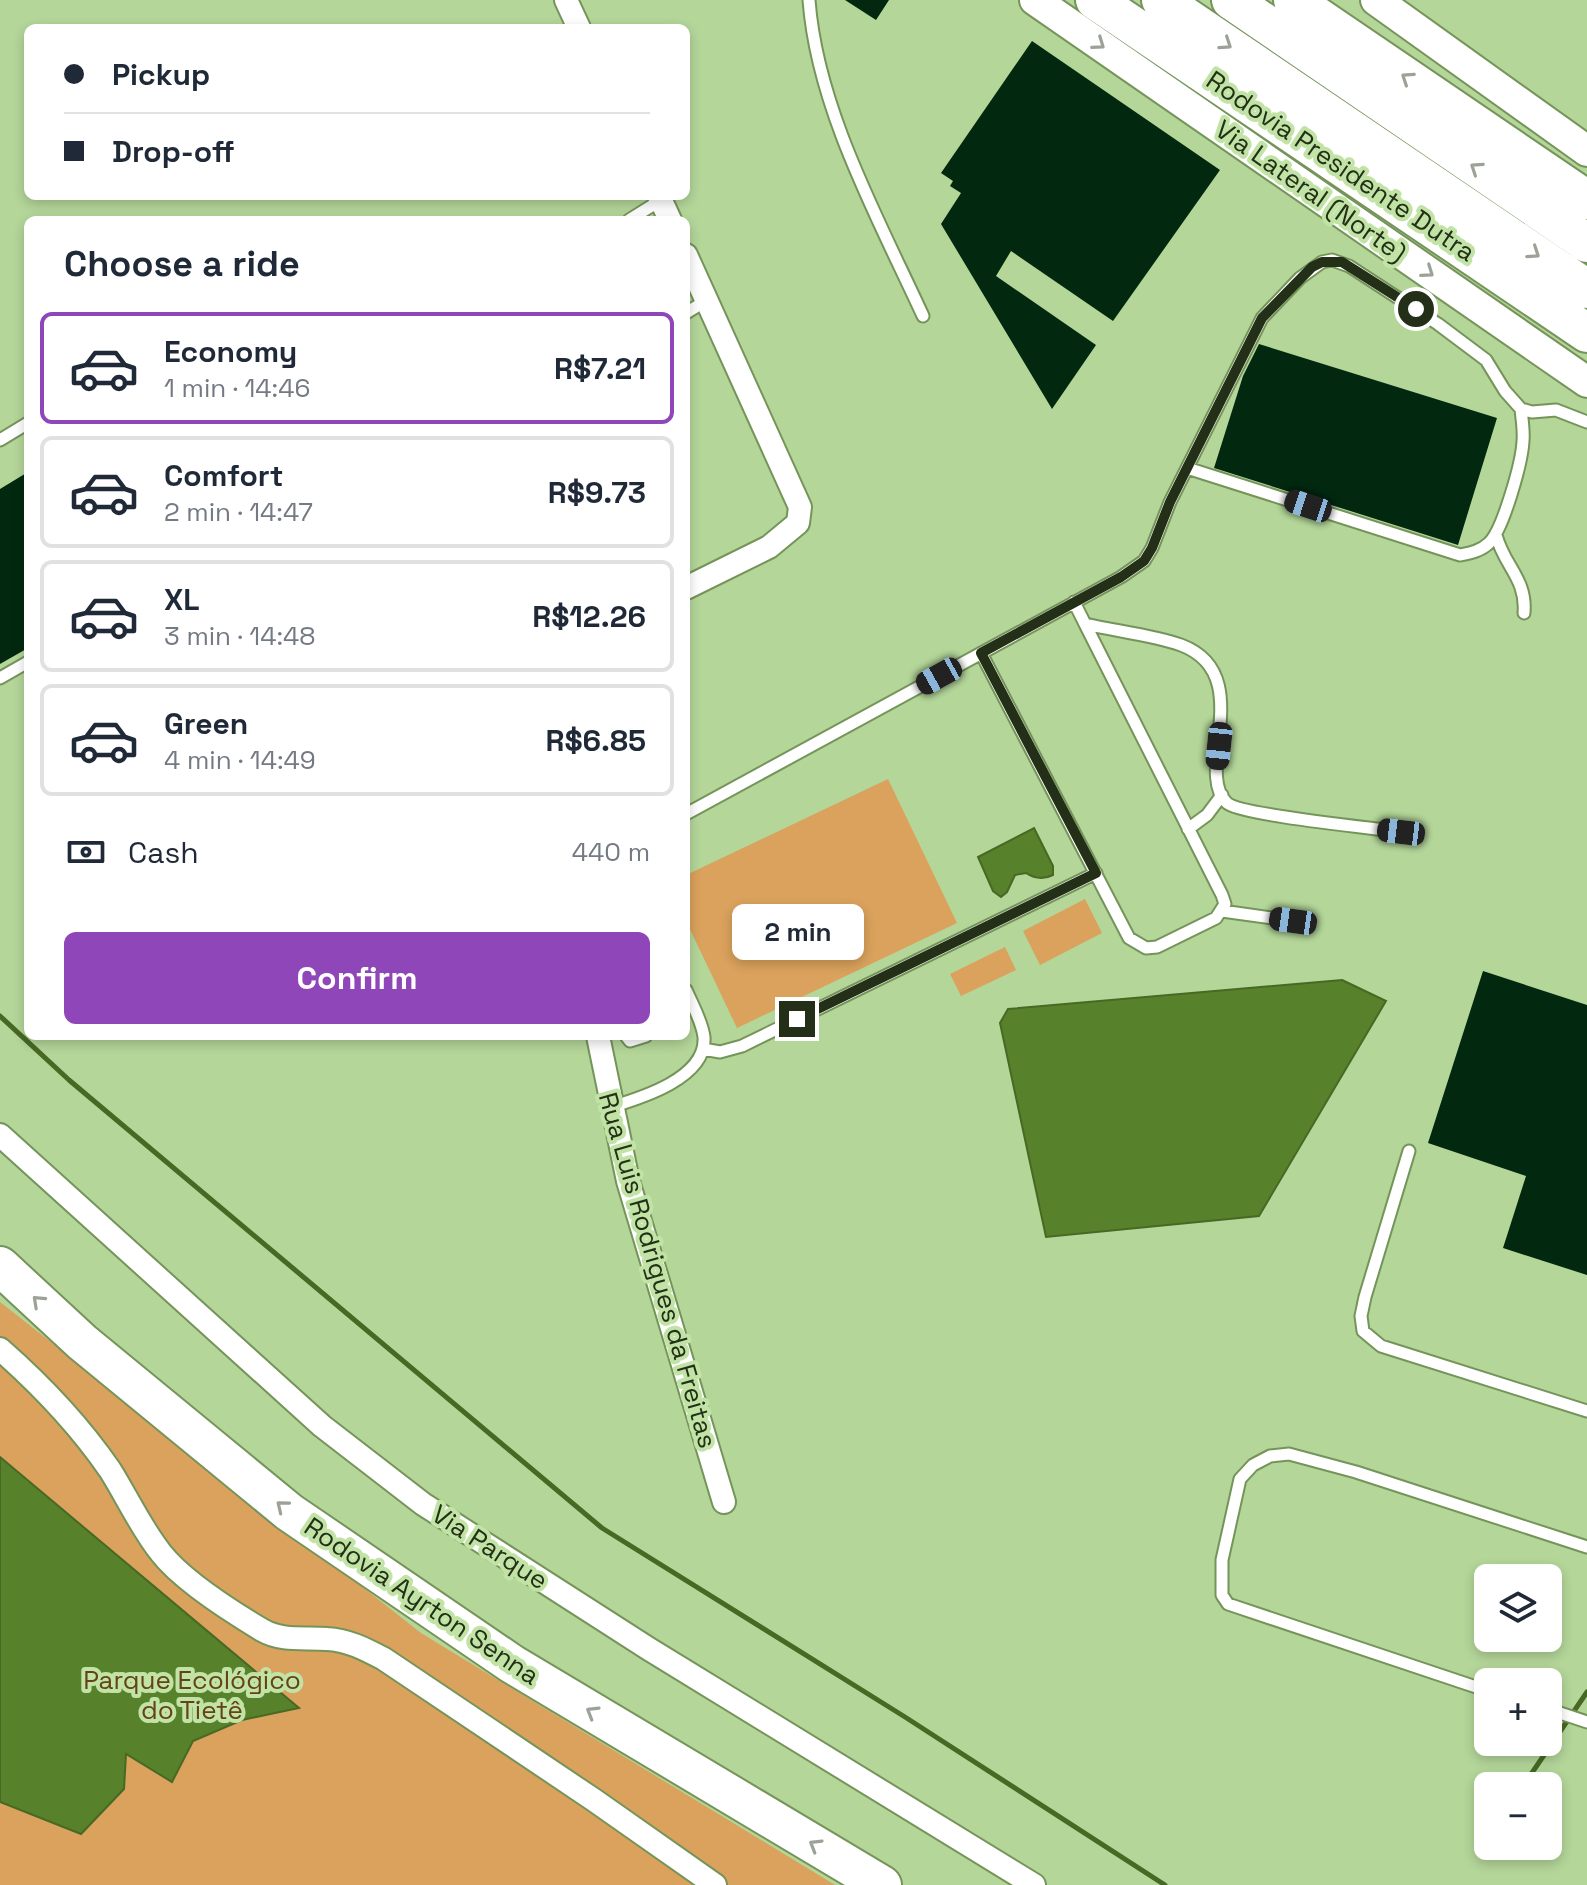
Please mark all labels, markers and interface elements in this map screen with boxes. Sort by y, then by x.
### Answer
one-way arrow [1091,34,1105,49]
one-way arrow [1217,34,1231,49]
text: Pickup [112,55,210,94]
street label: Rodovia Presidente Dutra [1200,63,1482,269]
one-way arrow [1401,73,1415,88]
street label: Via Lateral (Norte) [1209,112,1413,270]
text: Drop-off [112,132,235,171]
one-way arrow [1471,162,1485,177]
text: Choose a ride [64,241,300,287]
one-way arrow [1525,243,1539,258]
one-way arrow [1420,262,1434,277]
route start [1398,291,1434,327]
icon: car [68,332,140,404]
text: Economy [164,332,297,371]
text: R$7.21 [554,349,646,388]
text: 1 min · 14:46 [164,371,310,405]
icon: car [68,456,140,528]
text: Comfort [164,456,283,495]
text: R$9.73 [548,473,646,512]
car [1281,487,1335,525]
text: 2 min · 14:47 [164,495,313,529]
icon: car [68,580,140,652]
text: XL [164,580,200,619]
text: R$12.26 [532,597,646,636]
text: 3 min · 14:48 [164,619,315,653]
car [912,654,966,698]
icon: car [68,704,140,776]
text: Green [164,704,248,743]
text: R$6.85 [545,721,646,760]
car [1205,721,1233,771]
text: 4 min · 14:49 [164,743,316,777]
car [1376,817,1426,847]
icon: cash [64,830,108,874]
text: Cash [128,833,199,872]
text: 440 m [572,835,650,869]
callout: 2 min [731,903,863,959]
car [1268,906,1318,936]
text: 2 min [764,915,832,949]
button: Confirm [64,932,650,1024]
route end [779,1001,815,1037]
street label: Rua Luis Rodrigues da Freitas [591,1088,725,1452]
one-way arrow [33,1296,47,1311]
street label: Via Parque [425,1497,555,1597]
one-way arrow [277,1501,291,1516]
street label: Rodovia Ayrton Senna [298,1510,546,1693]
map controls [1474,1564,1562,1860]
button: layers [1474,1564,1562,1652]
park label: Parque Ecológico do Tietê [83,1663,301,1727]
button: + [1474,1668,1562,1756]
one-way arrow [586,1706,601,1722]
button: − [1474,1772,1562,1860]
one-way arrow [809,1839,824,1855]

